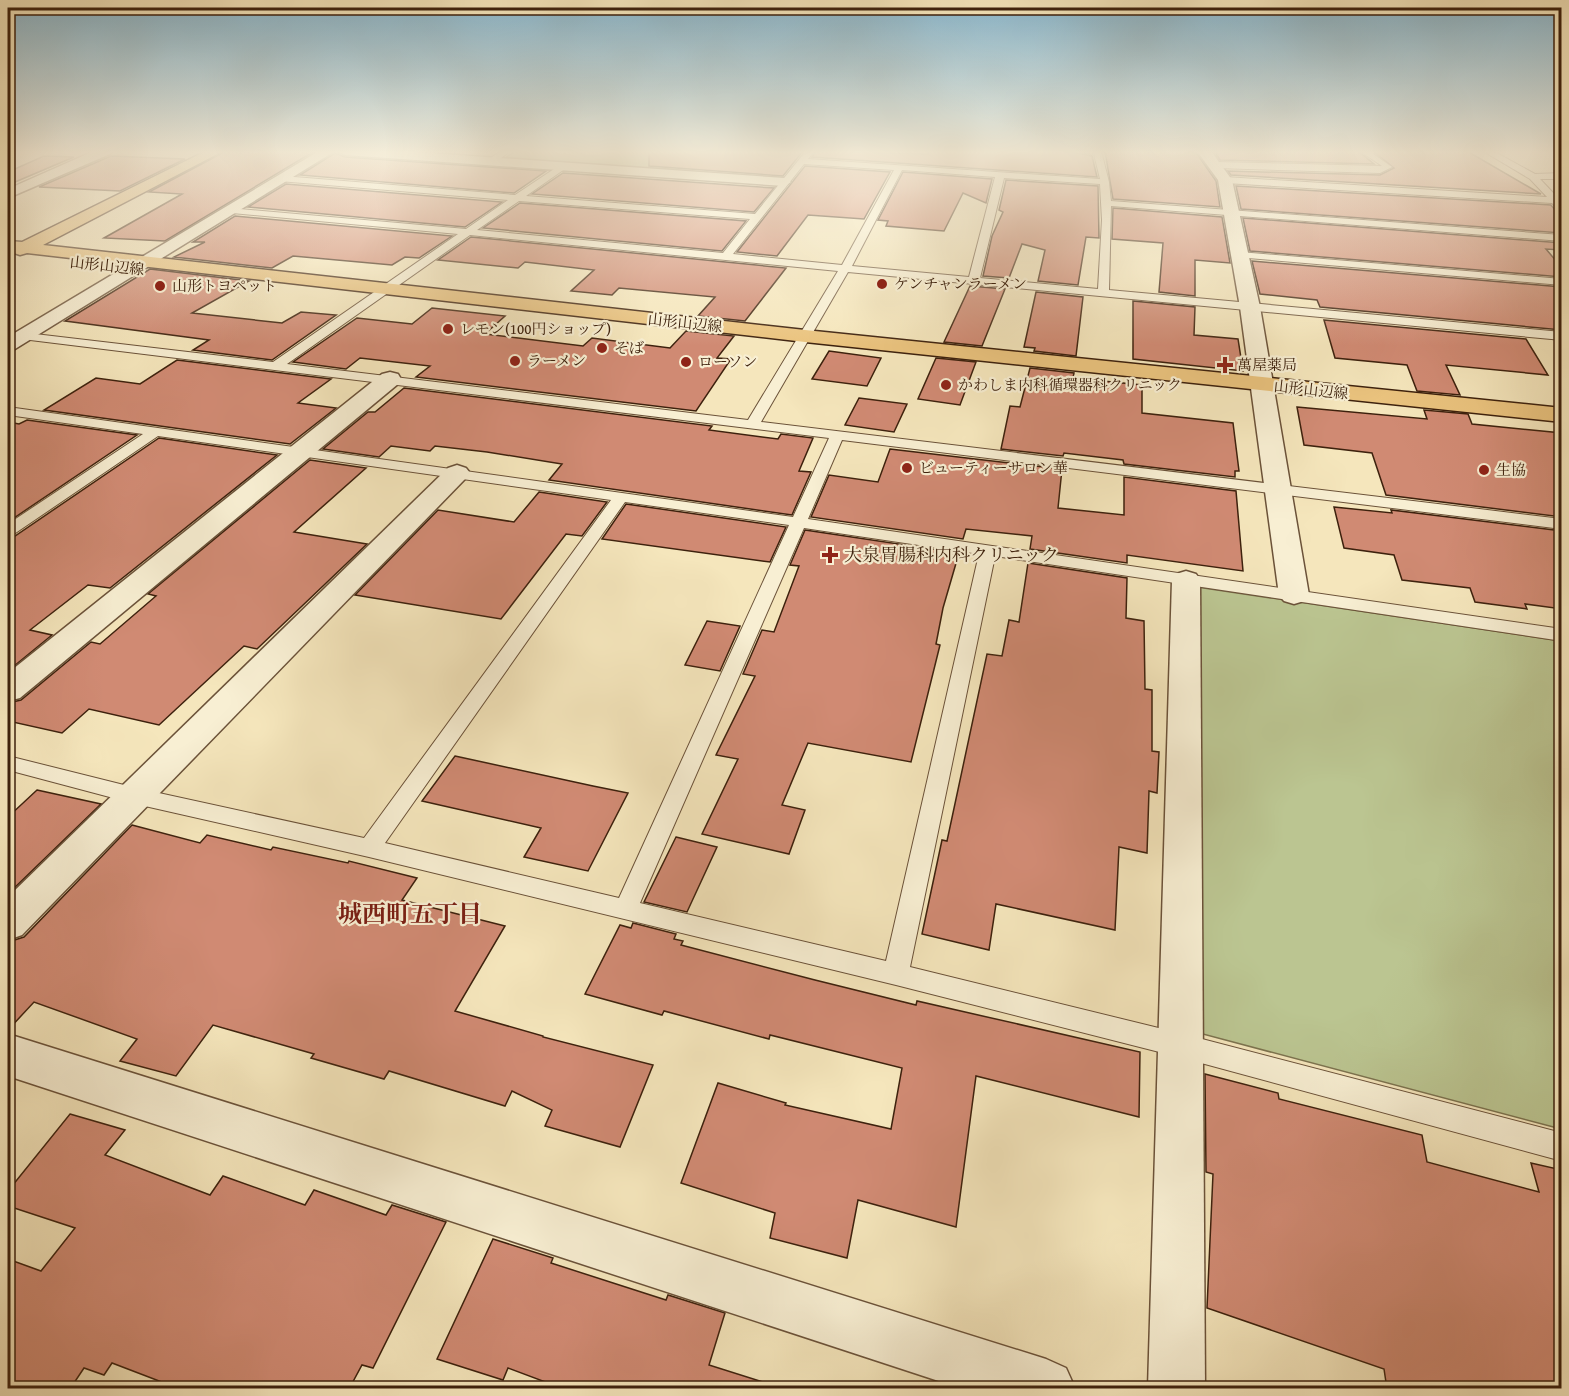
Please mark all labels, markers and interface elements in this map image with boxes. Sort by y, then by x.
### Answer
street label: 山形山辺線 [69,251,145,280]
place label: ケンチャンラーメン [894,273,1027,294]
place label: 山形トヨペット [172,275,277,296]
marker: ケンチャンラーメン [875,277,889,291]
marker: 山形トヨペット [153,279,167,293]
street label: 山形山辺線 [647,308,723,337]
place label: レモン(100円ショップ) [460,318,611,339]
marker: レモン(100円ショップ) [441,322,455,336]
place label: そば [614,337,644,358]
marker: そば [595,341,609,355]
place label: ラーメン [527,350,586,371]
place label: ローソン [698,351,757,372]
marker: ラーメン [508,354,522,368]
place label: 萬屋薬局 [1237,354,1297,375]
marker: ローソン [679,355,693,369]
marker: 萬屋薬局 [1218,358,1232,372]
place label: かわしま内科循環器科クリニック [958,374,1182,395]
street label: 山形山辺線 [1273,375,1349,404]
marker: かわしま内科循環器科クリニック [939,378,953,392]
place label: ビューティーサロン華 [919,457,1068,478]
place label: 生協 [1496,459,1526,480]
marker: ビューティーサロン華 [900,461,914,475]
marker: 生協 [1477,463,1491,477]
place label: 大泉胃腸科内科クリニック [844,541,1059,568]
marker: 大泉胃腸科内科クリニック [821,546,839,564]
district label: 城西町五丁目 [338,896,482,931]

